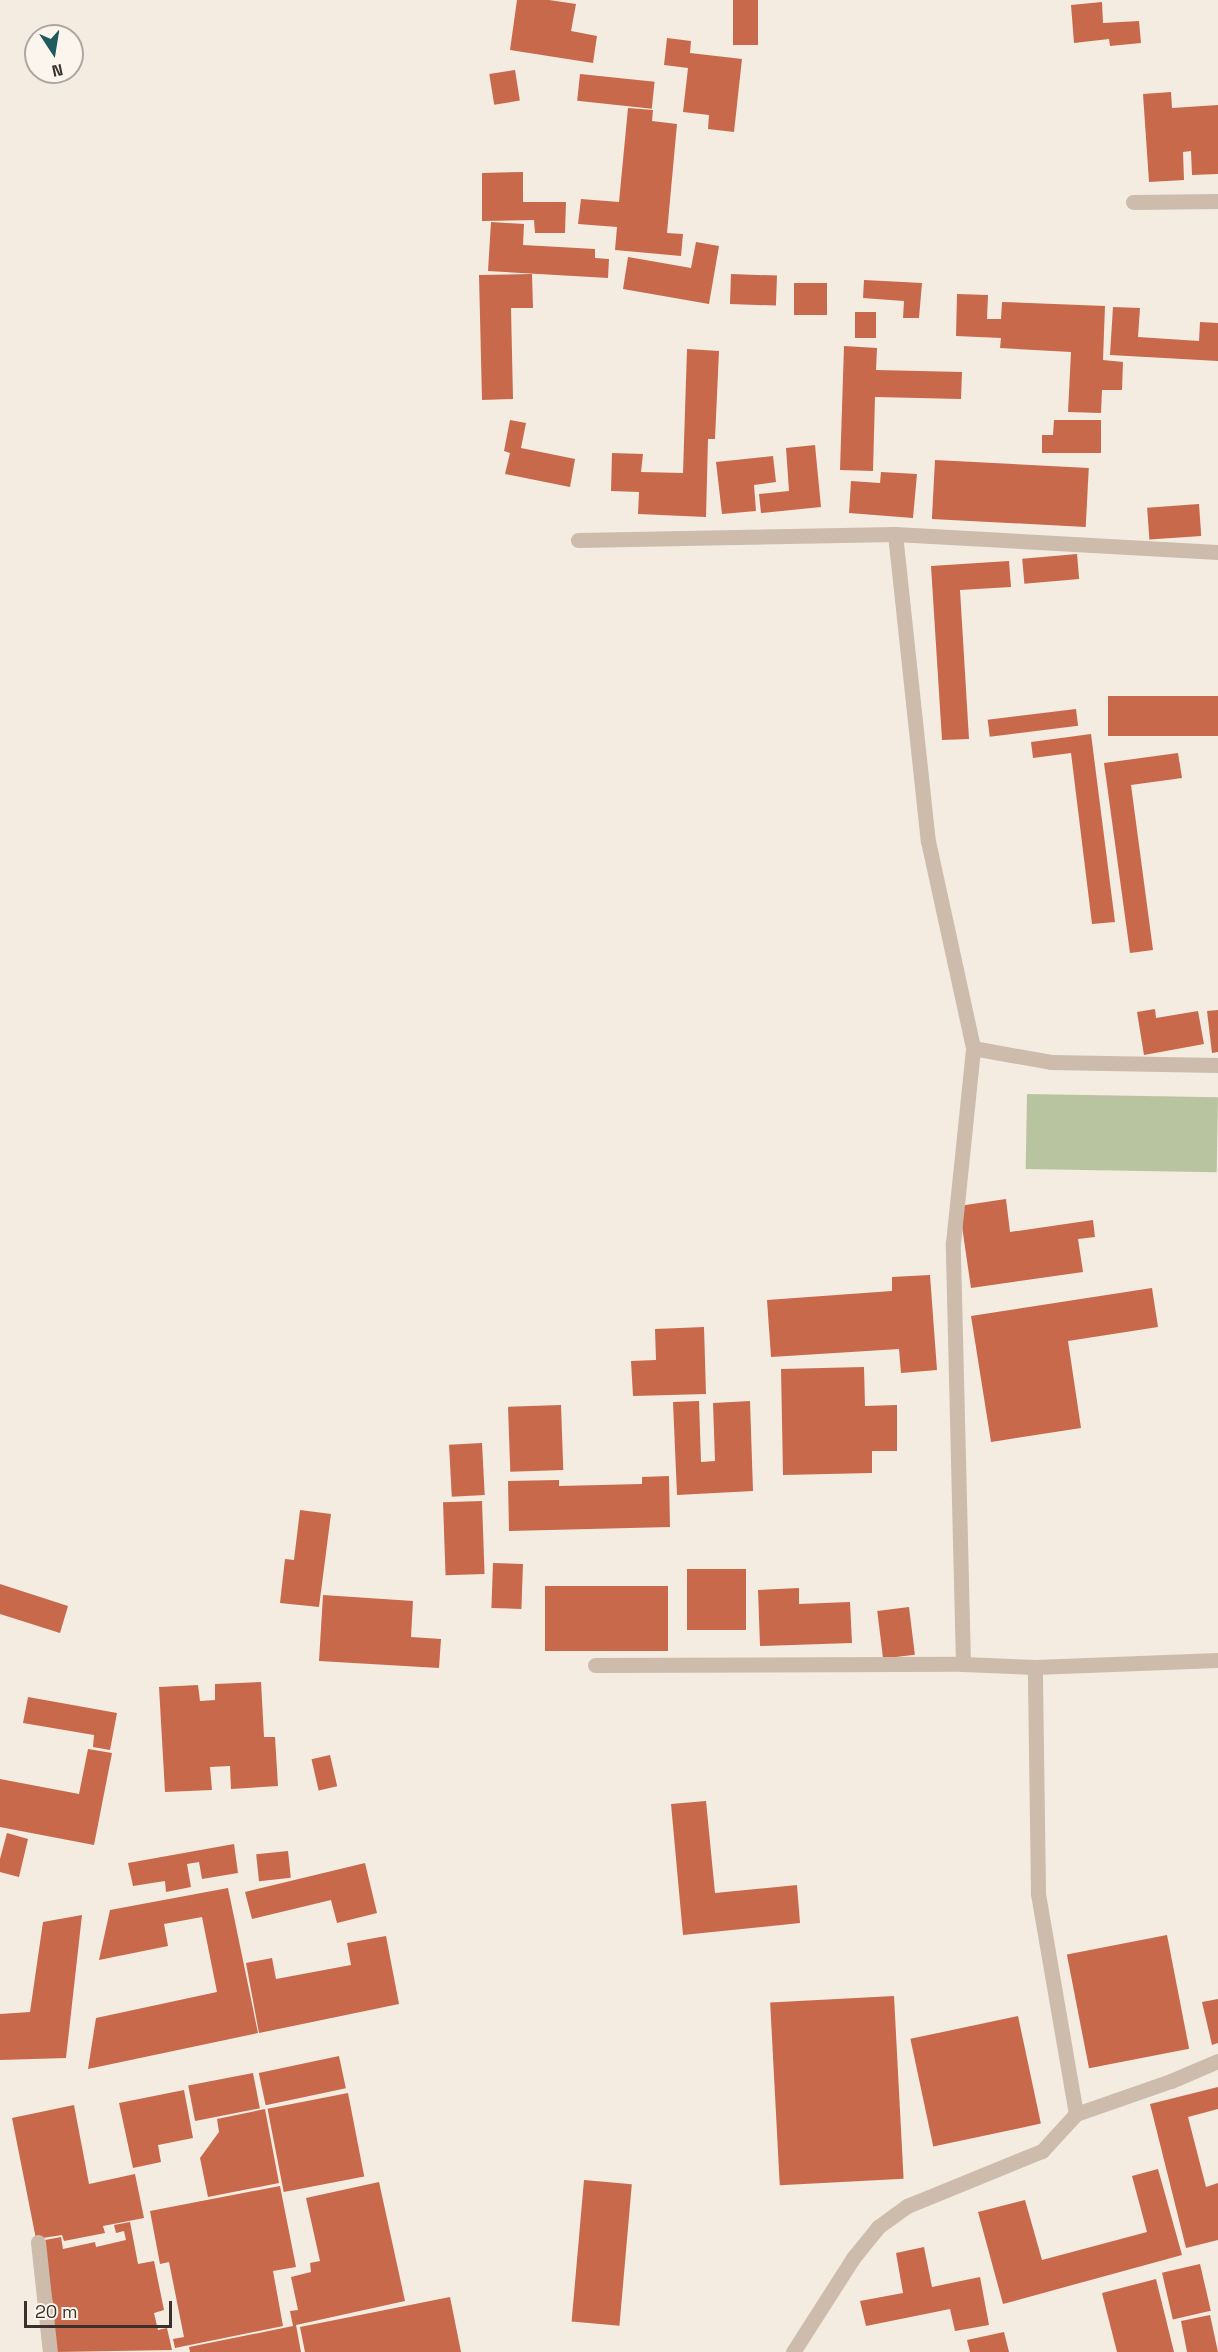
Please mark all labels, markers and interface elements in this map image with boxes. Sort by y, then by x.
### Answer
north arrow [24,24,84,84]
text: N [50,59,65,82]
scale bar [27,2289,176,2327]
text: 20 m [35,2300,78,2323]

